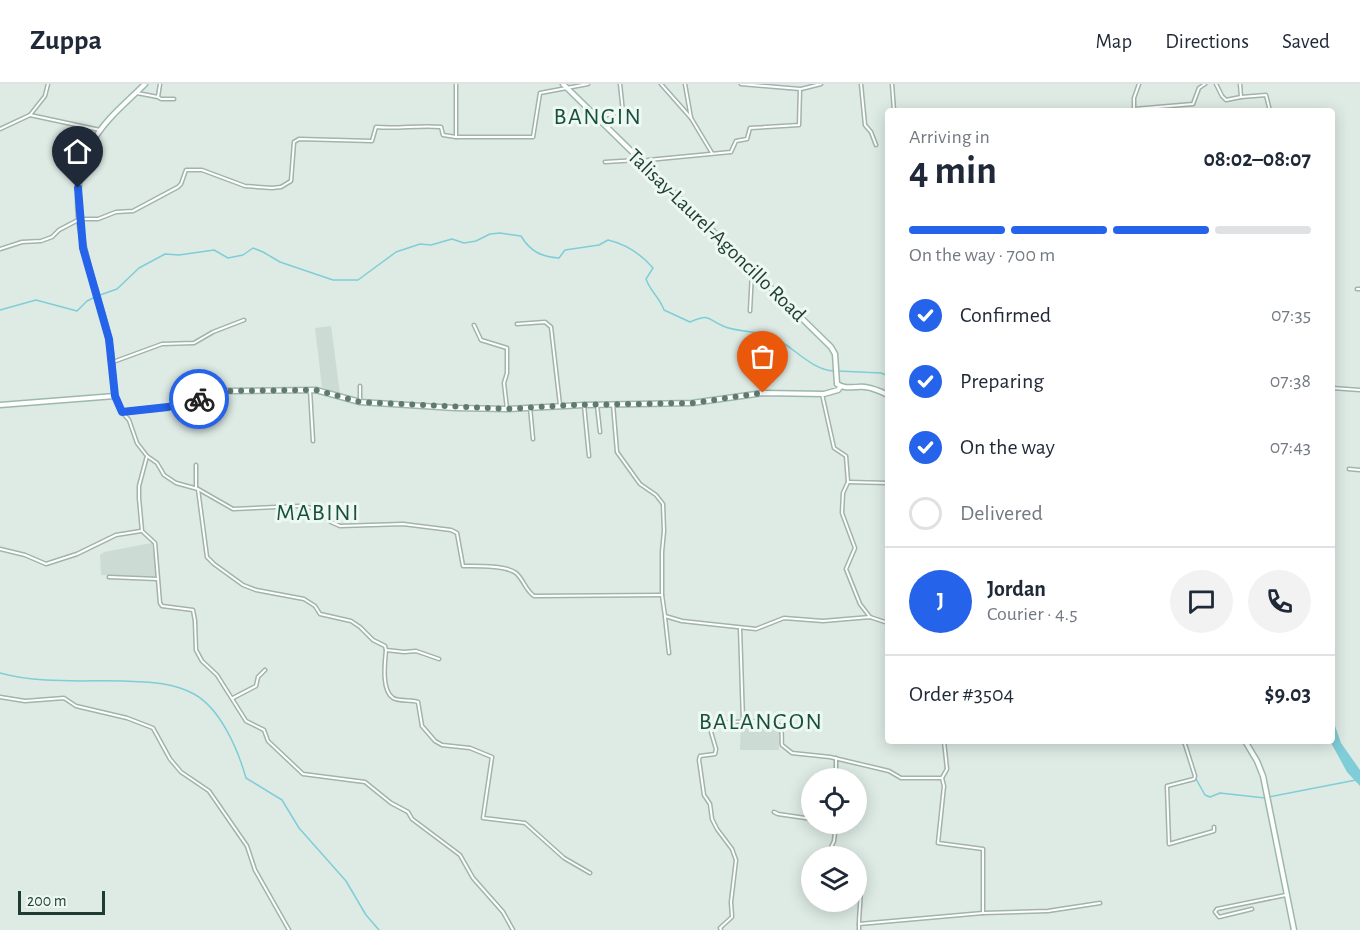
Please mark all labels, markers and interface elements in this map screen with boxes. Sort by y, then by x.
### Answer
text: Zuppa [30,27,102,55]
text: Map [1096,31,1132,52]
text: Directions [1165,31,1249,52]
text: Saved [1282,31,1330,52]
district label: BANGIN [554,105,642,129]
pin [52,126,103,188]
text: Arriving in [909,127,990,147]
icon: home [61,135,94,168]
street label: Talisay-Laurel-Agoncillo Road [624,145,810,326]
text: 08:02–08:07 [1203,148,1311,170]
text: 4 min [909,152,997,191]
text: On the way · 700 m [909,245,1055,265]
icon: check [909,299,942,332]
text: Confirmed [960,304,1051,326]
text: 07:35 [1271,305,1311,325]
pin [737,331,788,393]
icon: bag [746,340,779,373]
icon: check [909,365,942,398]
courier [169,369,229,429]
text: Preparing [960,370,1044,392]
text: 07:38 [1270,371,1311,391]
icon: bike [183,383,216,416]
icon: check [909,431,942,464]
text: On the way [960,436,1055,458]
text: 07:43 [1270,437,1311,457]
district label: MABINI [276,501,360,525]
text: Delivered [960,502,1043,524]
button: chat [1170,570,1233,633]
button: phone [1248,570,1311,633]
text: Jordan [987,578,1046,600]
text: J [937,590,944,612]
text: Courier · 4.5 [987,604,1078,624]
text: Order #3504 [909,683,1014,705]
text: $9.03 [1264,683,1311,705]
district label: BALANGON [699,710,823,734]
map controls [801,768,867,912]
button: locate [801,768,867,834]
button: layers [801,846,867,912]
scale bar [18,888,105,916]
text: 200 m [27,893,67,909]

